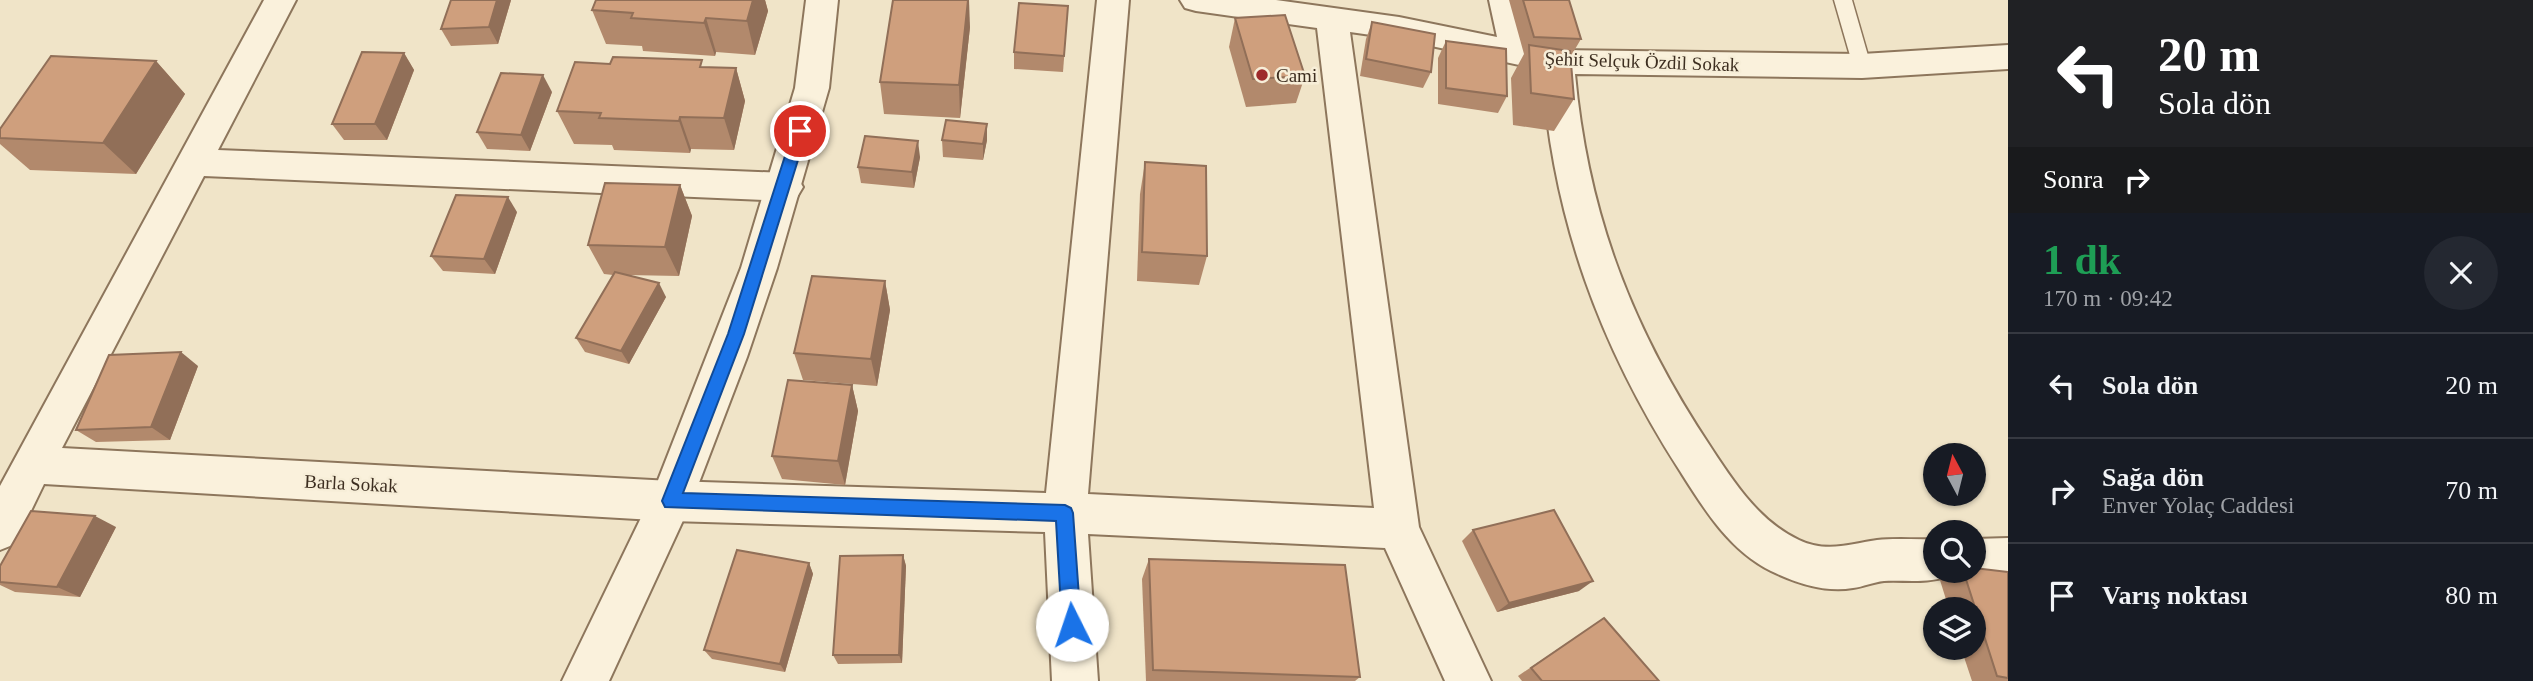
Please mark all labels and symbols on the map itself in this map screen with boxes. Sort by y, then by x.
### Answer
street label: Şehit Selçuk Özdil Sokak [1544,48,1740,75]
place label: Cami [1276,65,1317,86]
marker: Cami [1254,67,1270,83]
pin [770,101,830,161]
north arrow [1923,443,1986,506]
street label: Barla Sokak [304,471,399,496]
position arrow [1035,588,1109,662]

